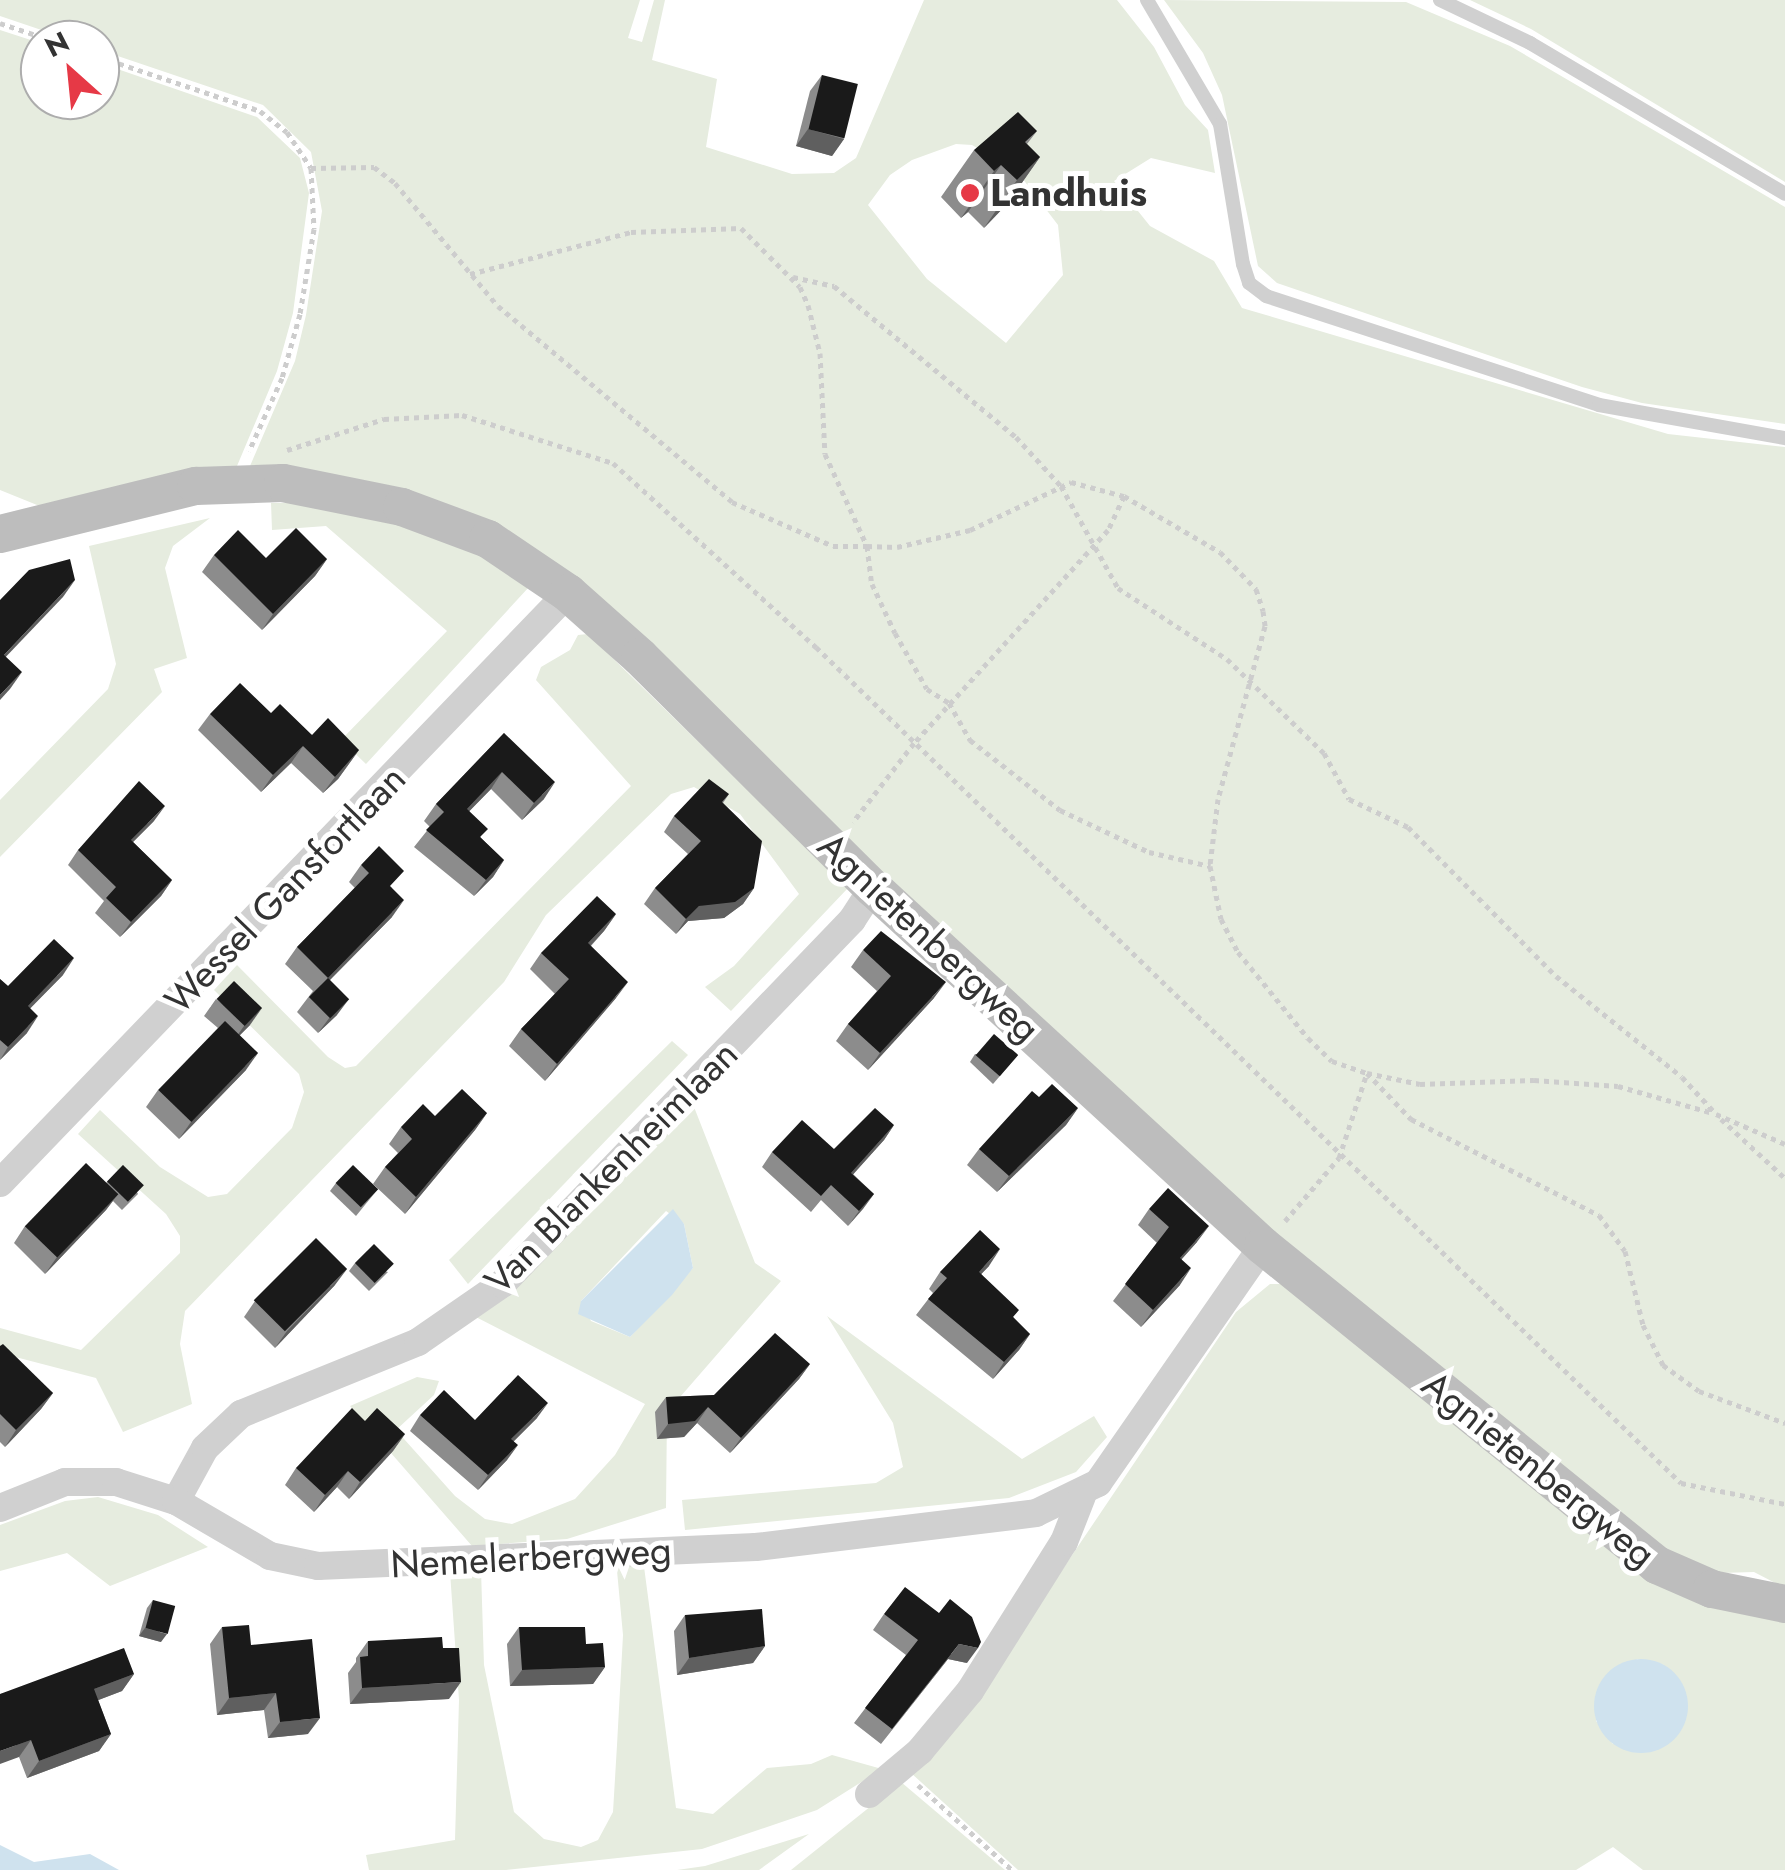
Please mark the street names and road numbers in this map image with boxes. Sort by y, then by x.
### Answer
street label: Wessel Gansfortlaan [155,756,415,1022]
street label: Agnietenbergweg [809,823,1049,1051]
street label: Van Blankenheimlaan [475,1031,747,1303]
street label: Agnietenbergweg [1413,1361,1665,1577]
street label: Nemelerbergweg [389,1527,673,1587]

